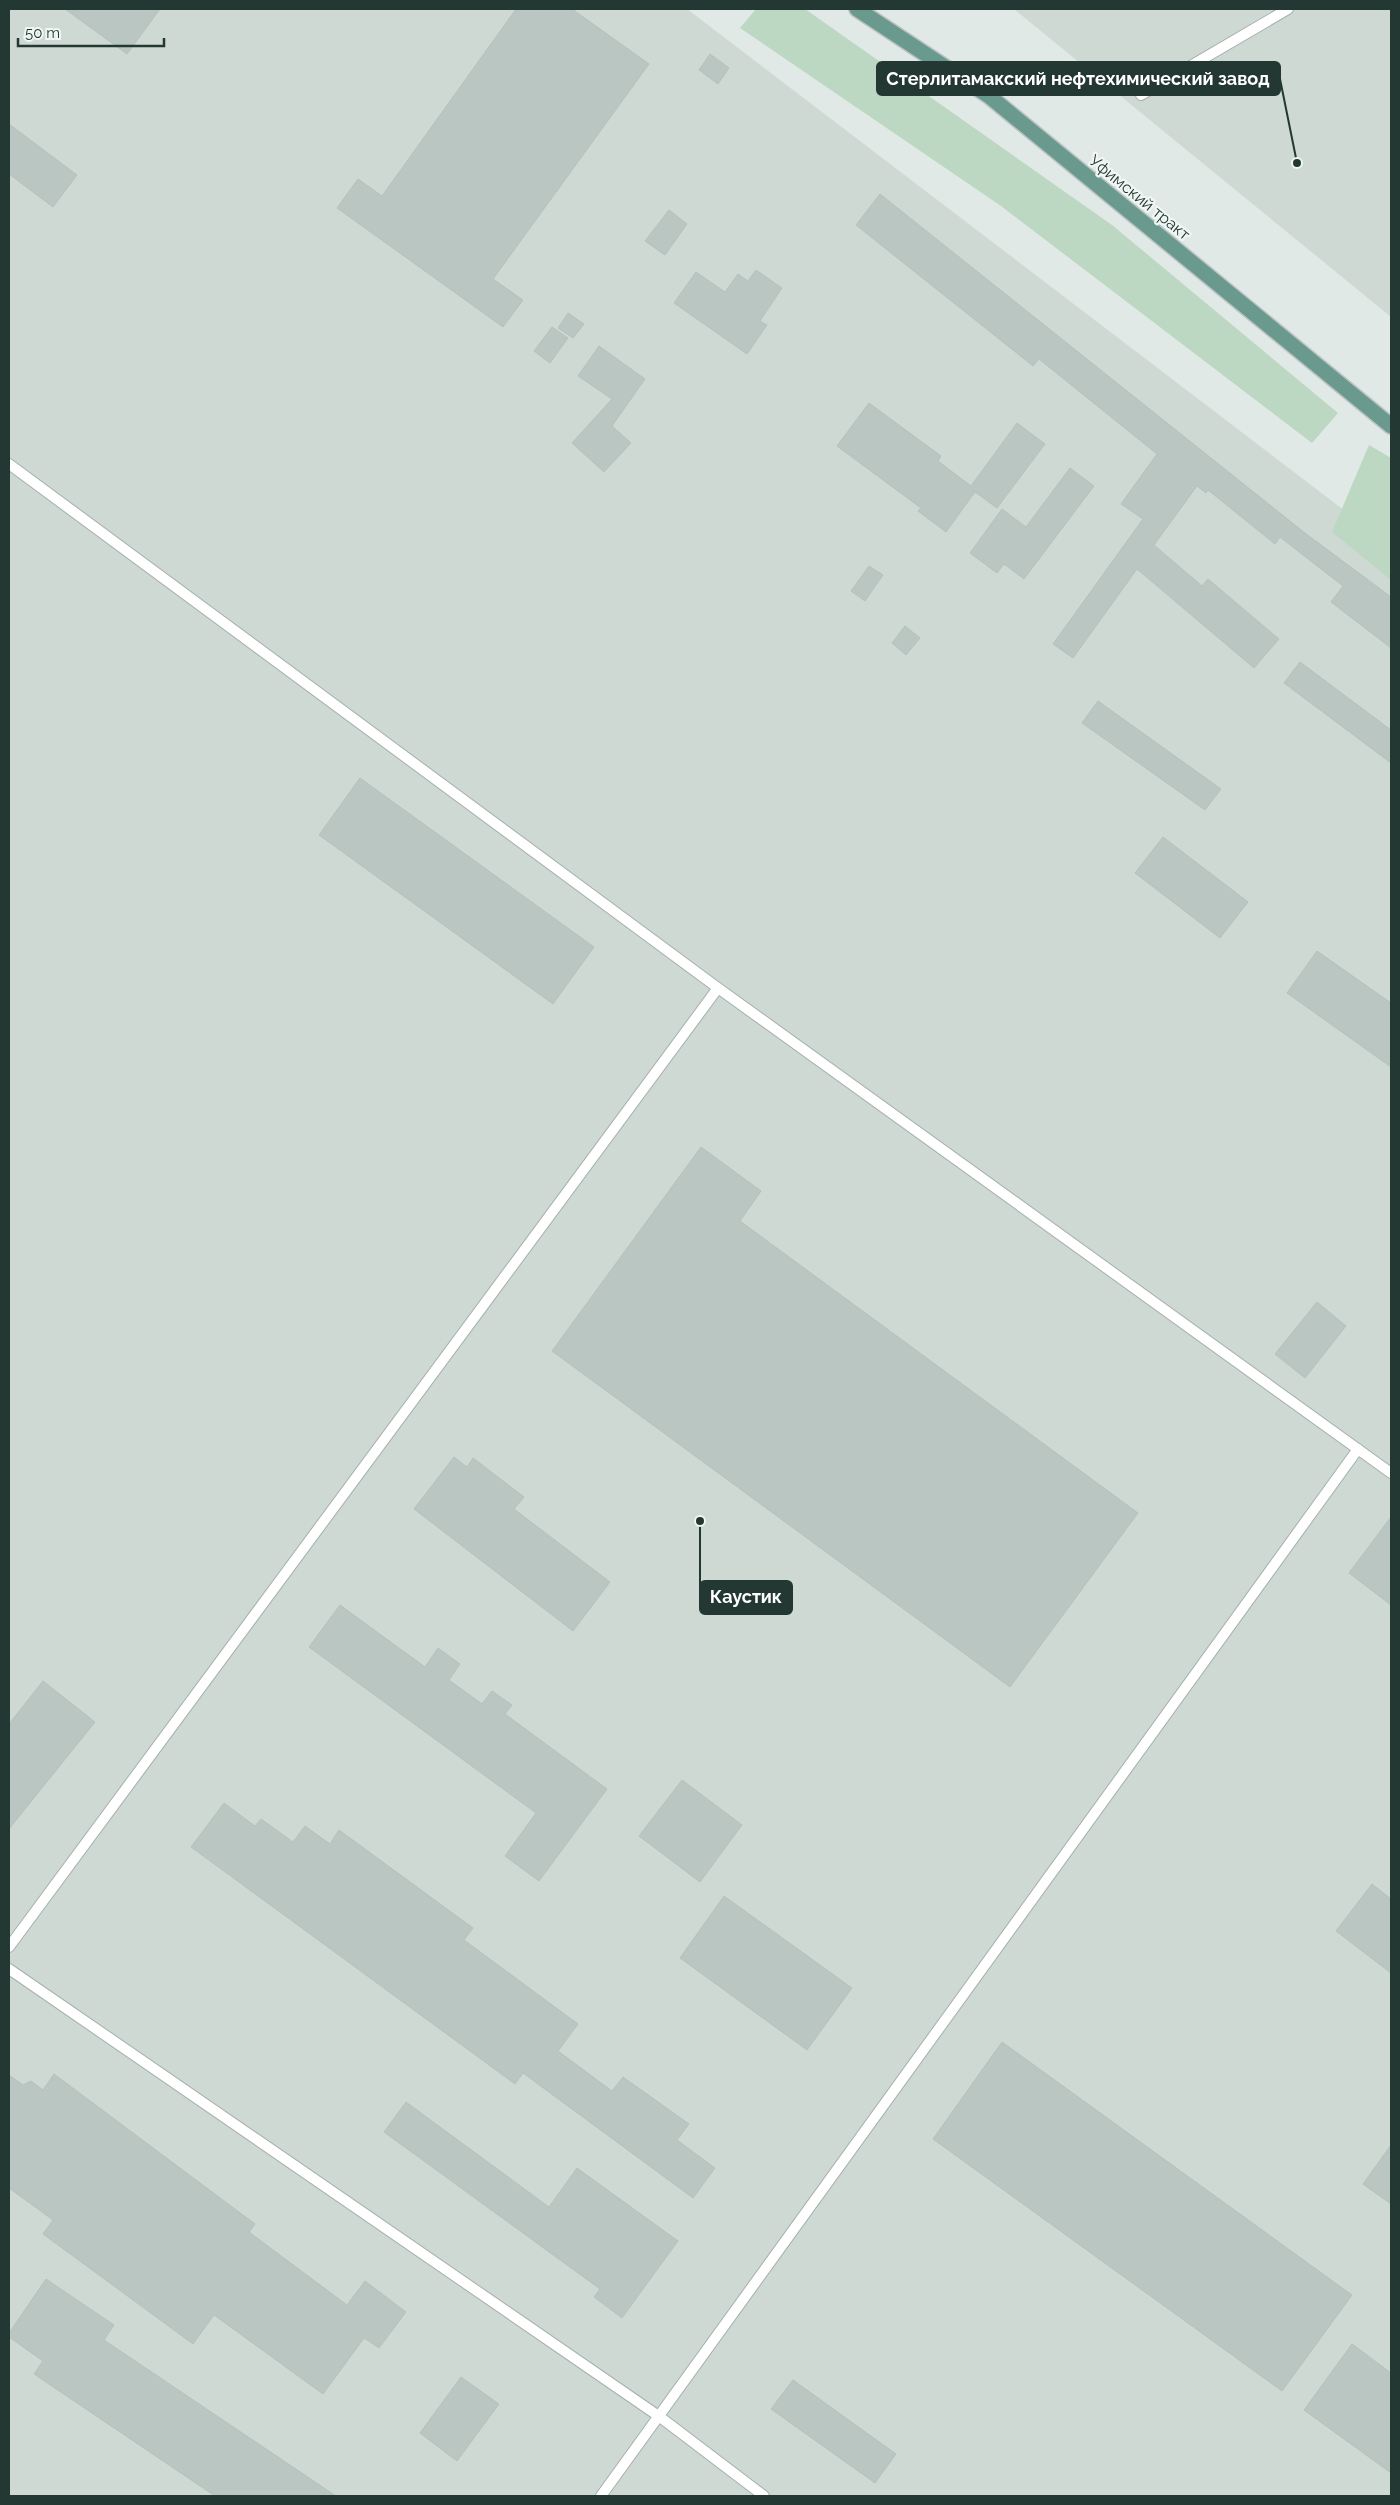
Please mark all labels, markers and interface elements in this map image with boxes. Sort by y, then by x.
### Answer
scale bar [18,15,164,47]
text: 50 m [25,24,60,42]
callout: Стерлитамакский нефтехимический завод [877,62,1280,95]
text: Стерлитамакский нефтехимический завод [886,68,1270,89]
street label: Уфимский тракт [1085,151,1194,244]
callout: Каустик [700,1581,792,1614]
text: Каустик [710,1586,782,1607]

